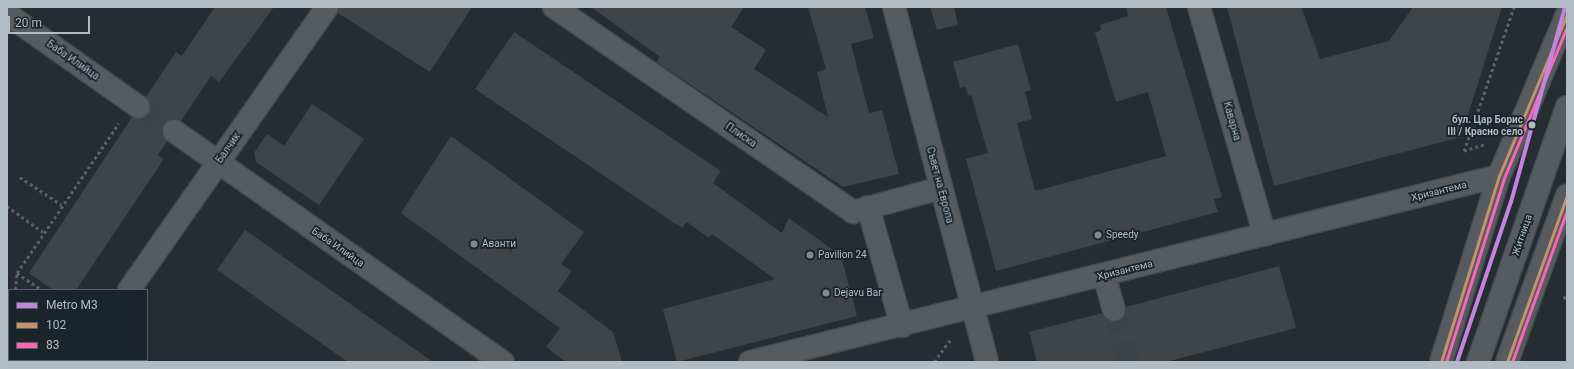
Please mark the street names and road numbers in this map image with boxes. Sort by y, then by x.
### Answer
street label: Баба Илийца [45,38,101,82]
street label: Каварна [1221,100,1243,142]
street label: Плиска [723,120,759,150]
street label: Балчик [213,131,243,165]
street label: Съвет на Европа [924,145,956,225]
street label: Хризантема [1410,178,1468,204]
street label: Житница [1509,213,1535,257]
street label: Баба Илийца [310,225,366,269]
street label: Хризантема [1096,257,1154,283]

